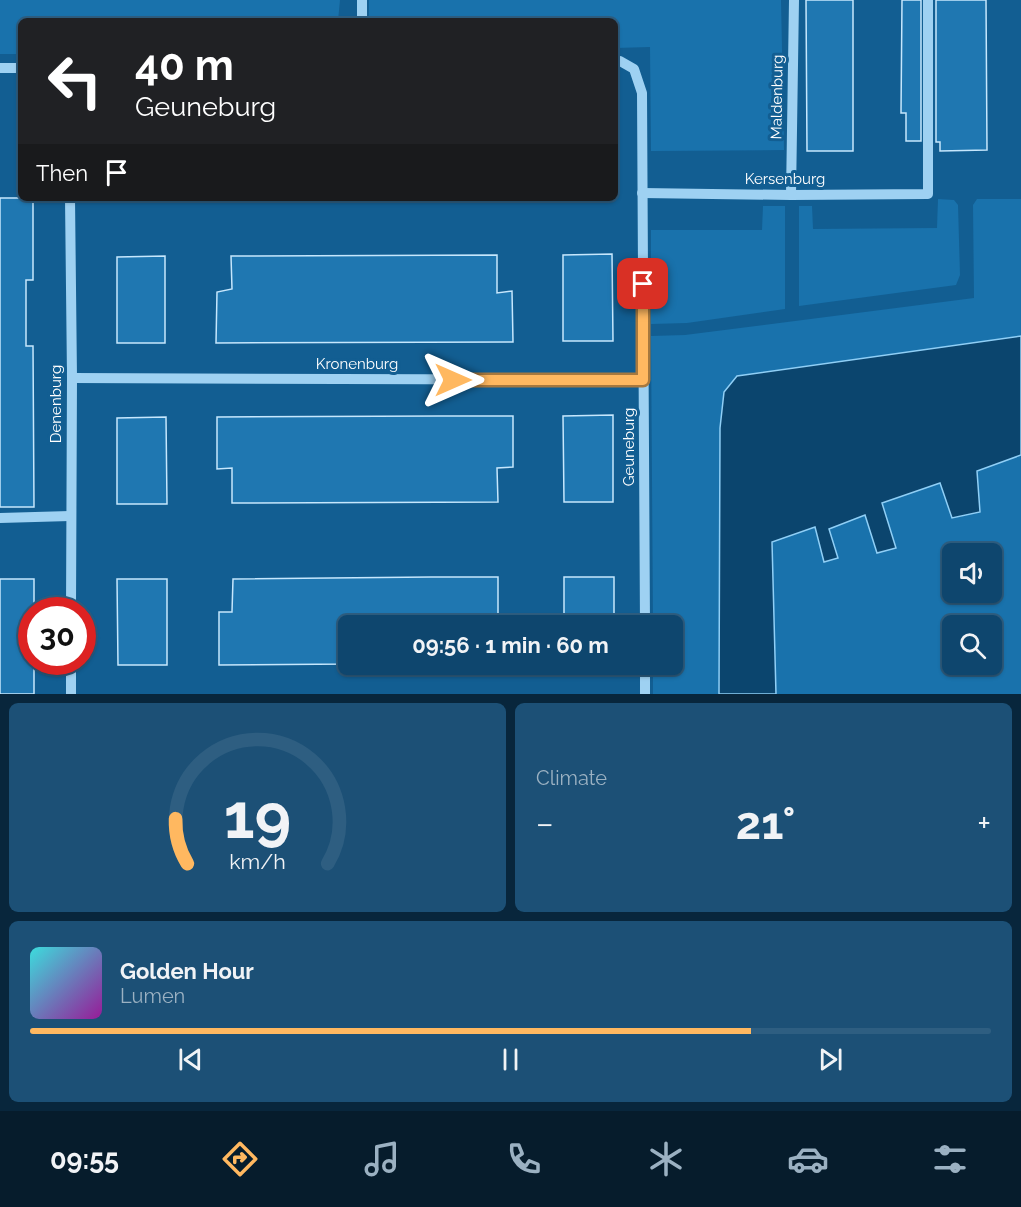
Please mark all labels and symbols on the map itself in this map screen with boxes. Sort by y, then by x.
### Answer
street label: Maldenburg [767,54,787,140]
street label: Kersenburg [745,170,825,188]
pin [617,258,668,309]
position arrow [421,348,485,412]
street label: Kronenburg [316,355,398,373]
street label: Denenburg [47,365,65,443]
street label: Geuneburg [620,408,638,486]
speed limit sign: 30 [18,597,96,675]

